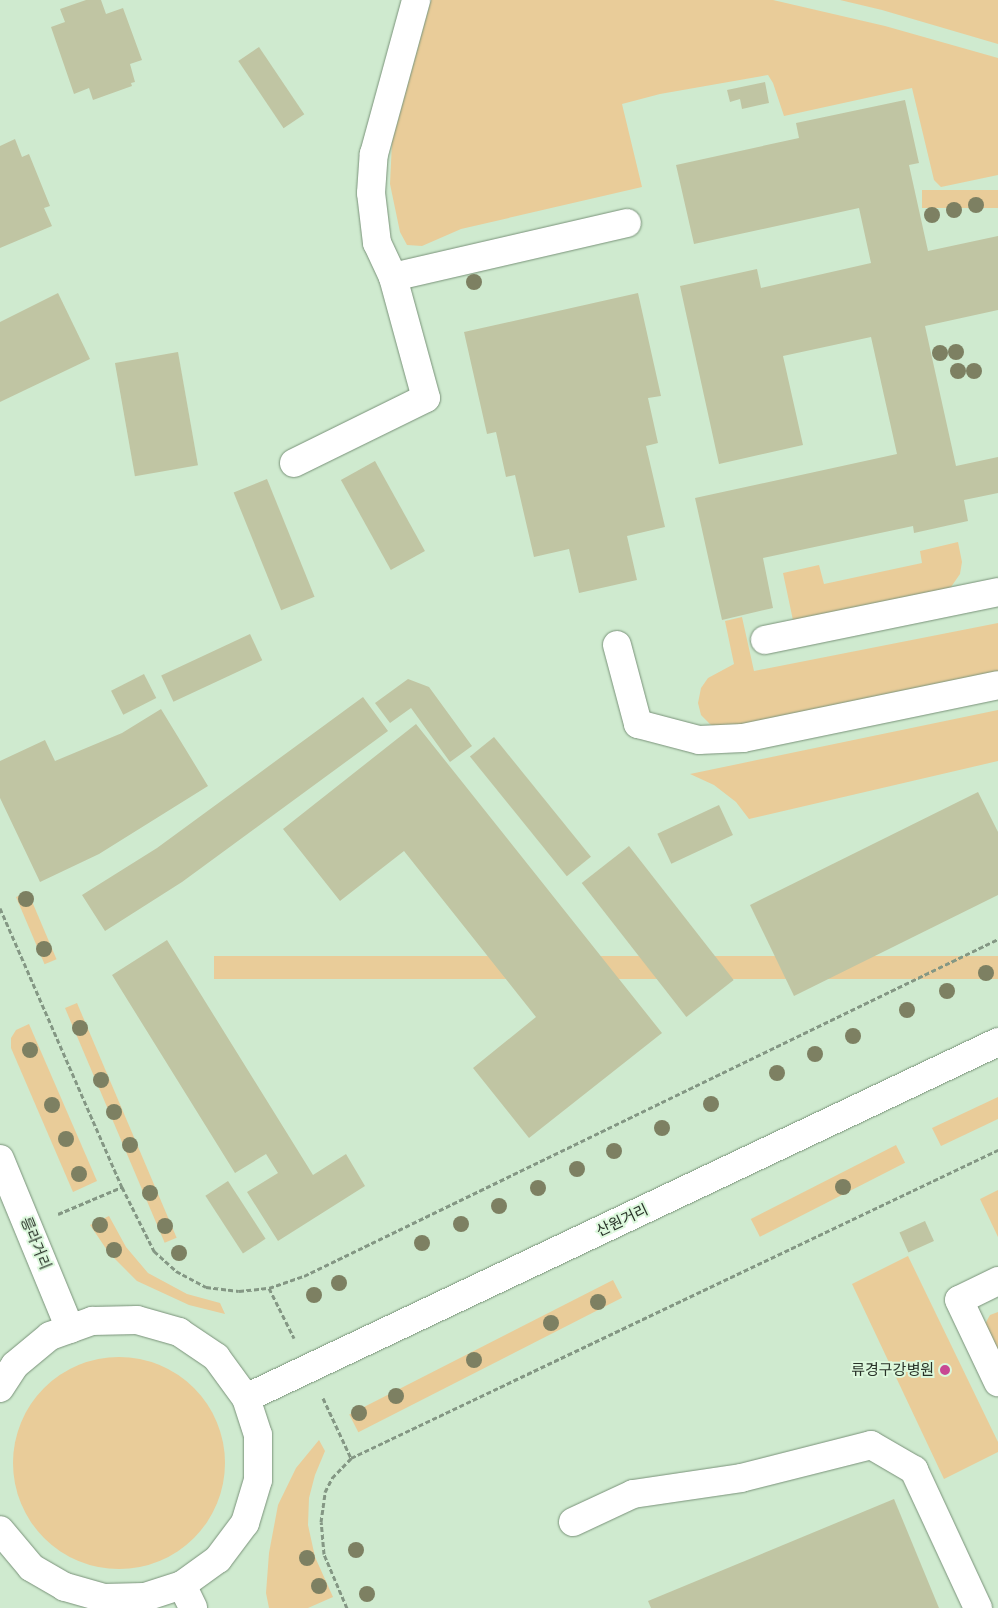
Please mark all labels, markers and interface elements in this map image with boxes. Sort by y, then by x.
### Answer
street label: 산원거리 [593,1200,651,1240]
street label: 릉라거리 [17,1214,55,1272]
place label: 류경구강병원 [851,1361,934,1379]
marker: 류경구강병원 [938,1363,952,1377]

